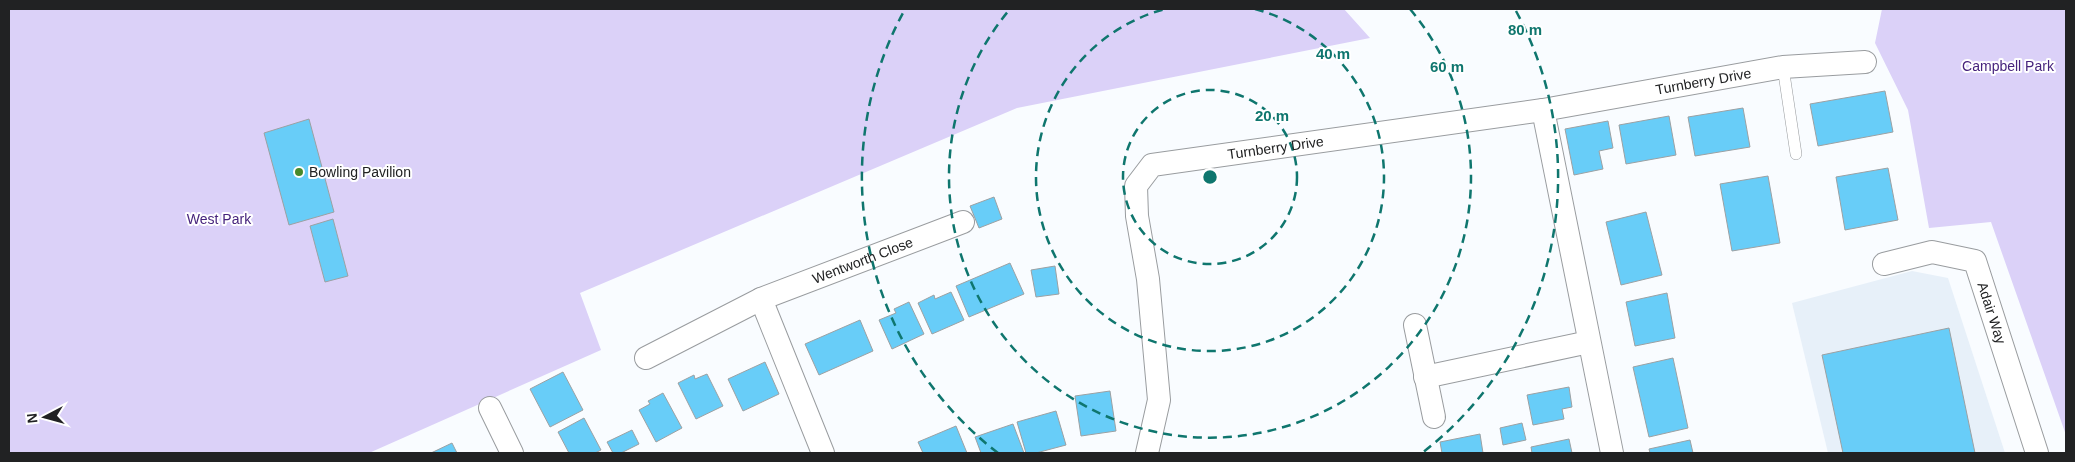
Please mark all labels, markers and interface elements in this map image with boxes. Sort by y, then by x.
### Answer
text: 80 m [1508,21,1542,38]
text: 40 m [1316,45,1350,62]
text: 60 m [1430,58,1464,75]
park label: Campbell Park [1962,58,2055,74]
street label: Turnberry Drive [1654,65,1753,98]
text: 20 m [1255,107,1289,124]
street label: Turnberry Drive [1227,133,1325,162]
place label: Bowling Pavilion [309,164,411,180]
marker: Bowling Pavilion [293,166,305,178]
centre of rings [1201,168,1219,186]
park label: West Park [187,211,252,227]
street label: Wentworth Close [810,234,915,287]
street label: Adair Way [1974,280,2009,346]
north arrow [20,392,70,442]
text: N [24,412,41,424]

